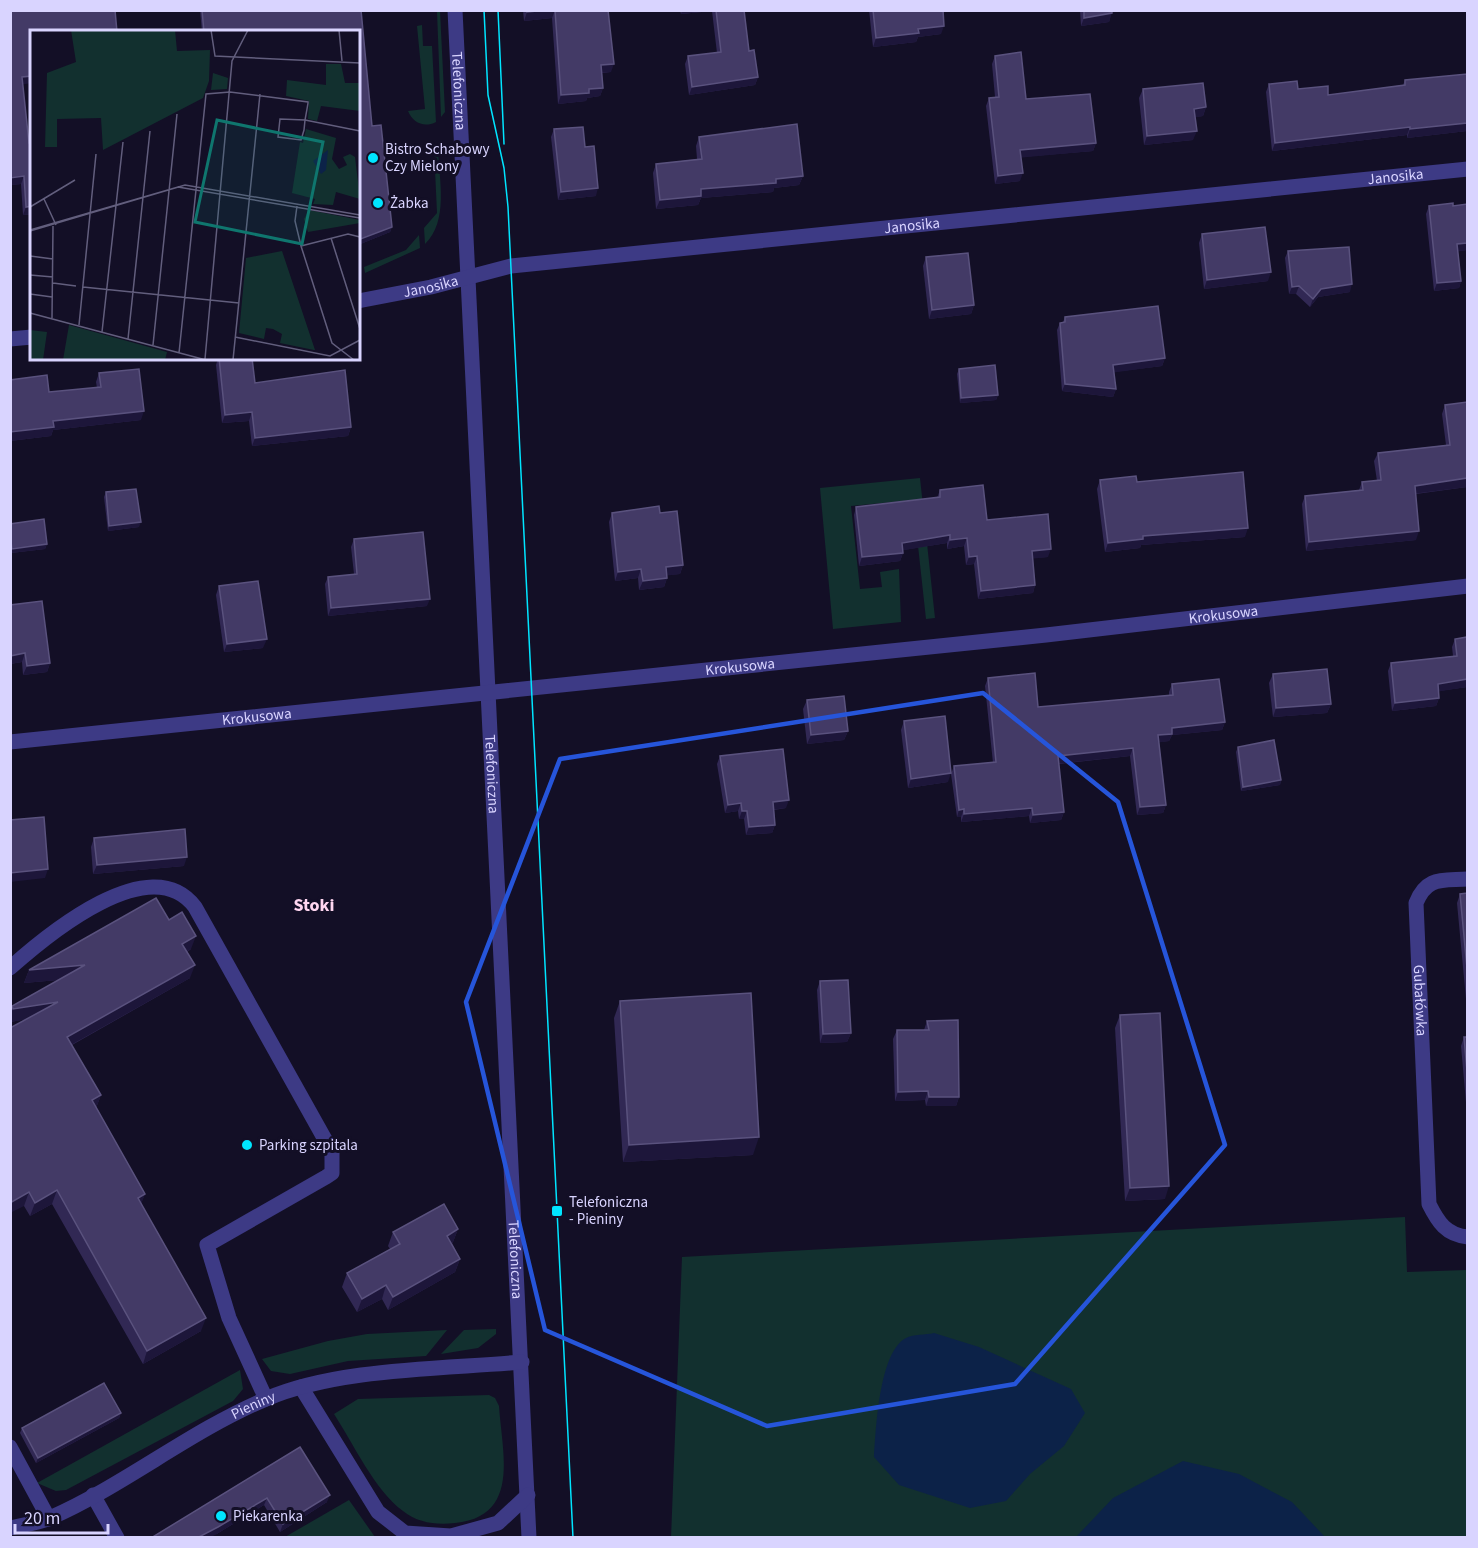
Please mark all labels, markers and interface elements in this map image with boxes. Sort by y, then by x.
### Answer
inset map [30,30,360,360]
street label: Telefoniczna [446,51,471,131]
place label: Bistro Schabowy Czy Mielony [385,139,489,177]
marker: Bistro Schabowy Czy Mielony [366,151,380,165]
street label: Janosika [1367,164,1424,190]
place label: Żabka [390,193,429,214]
marker: Żabka [371,196,385,210]
street label: Janosika [883,213,941,239]
street label: Janosika [401,270,461,303]
street label: Krokusowa [1187,600,1259,629]
street label: Krokusowa [704,653,776,681]
street label: Krokusowa [221,703,293,731]
street label: Telefoniczna [479,734,504,814]
district label: Stoki [294,893,334,918]
street label: Gubałówka [1408,964,1432,1037]
place label: Parking szpitala [259,1135,358,1156]
marker: Parking szpitala [240,1138,254,1152]
place label: Telefoniczna - Pieniny [569,1192,648,1230]
marker: Telefoniczna - Pieniny [550,1204,564,1218]
street label: Telefoniczna [503,1220,527,1300]
street label: Pieniny [228,1386,279,1425]
scale bar [15,1497,108,1535]
text: 20 m [24,1506,60,1531]
place label: Piekarenka [233,1506,303,1527]
marker: Piekarenka [214,1509,228,1523]

